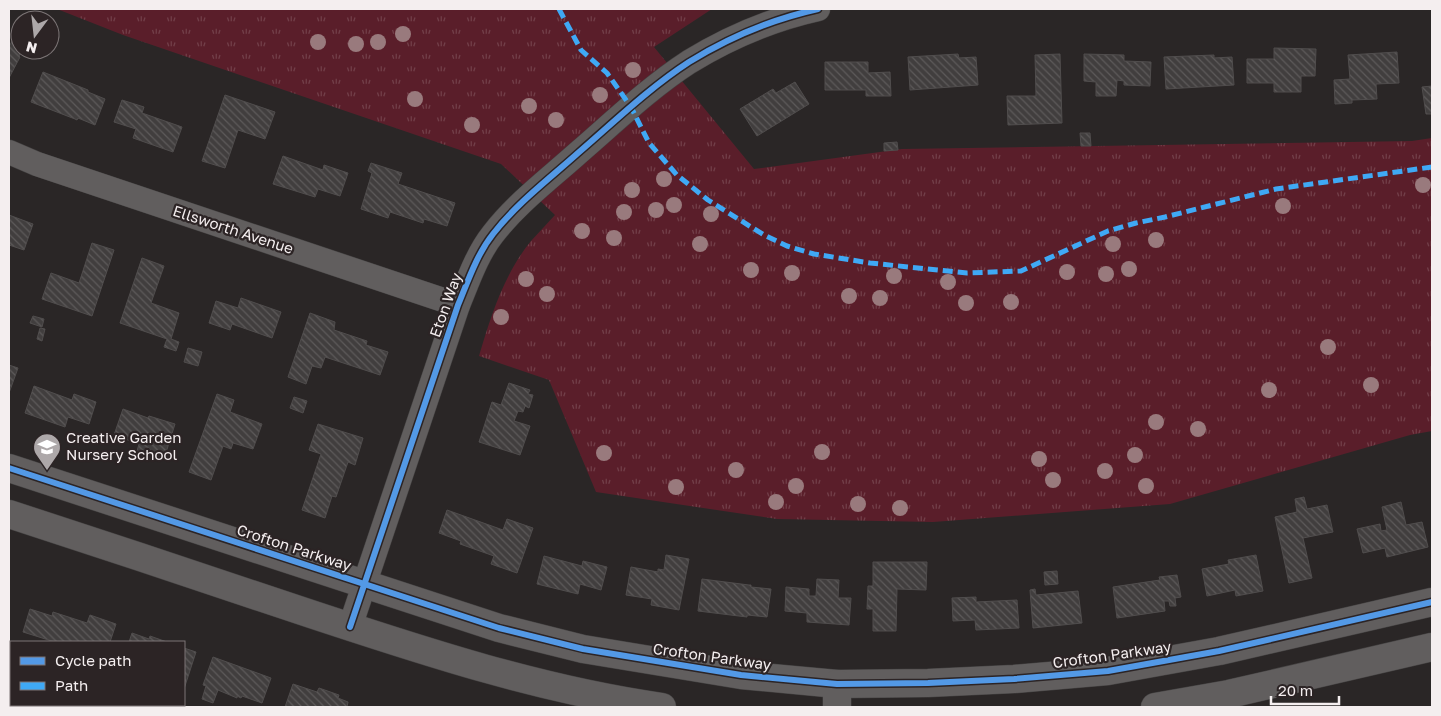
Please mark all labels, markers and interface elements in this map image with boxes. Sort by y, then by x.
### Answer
north arrow [10,10,60,60]
text: N [24,38,39,58]
street label: Ellsworth Avenue [171,201,296,257]
street label: Eton Way [425,269,465,339]
place label: Creative Garden Nursery School [66,428,181,463]
school or university icon: Creative Garden Nursery School [32,432,62,471]
street label: Crofton Parkway [235,520,354,574]
street label: Crofton Parkway [1051,637,1173,671]
street label: Crofton Parkway [652,639,773,673]
legend [10,641,185,706]
text: Cycle path [55,651,131,669]
scale bar [1271,674,1338,706]
text: Path [55,676,88,694]
text: 20 m [1278,681,1313,699]

